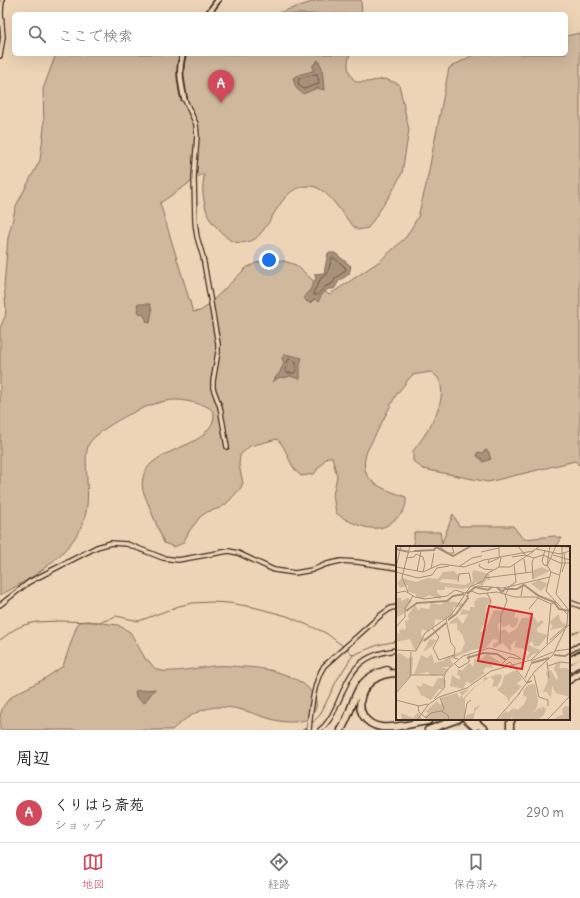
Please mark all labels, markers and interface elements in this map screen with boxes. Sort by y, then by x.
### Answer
search box [12,12,568,56]
icon: search [26,23,48,45]
text: ここで検索 [58,26,133,45]
pin: A [208,70,234,103]
your location [259,250,279,270]
inset map [396,546,570,720]
text: 周辺 [16,747,50,769]
text: くりはら斎苑 [54,795,144,814]
text: A [25,804,33,821]
text: 290 m [526,804,564,821]
text: ショップ [54,816,105,833]
tab: 地図 [82,851,104,891]
tab: 経路 [268,851,290,891]
tab: 保存済み [454,851,498,891]

